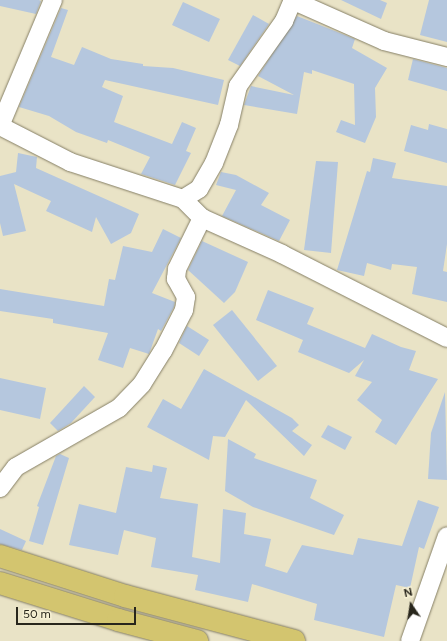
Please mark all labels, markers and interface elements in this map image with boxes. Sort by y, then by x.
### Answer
north arrow [391,585,431,625]
text: N [403,586,414,600]
scale bar [18,599,138,625]
text: 50 m [23,607,51,621]

